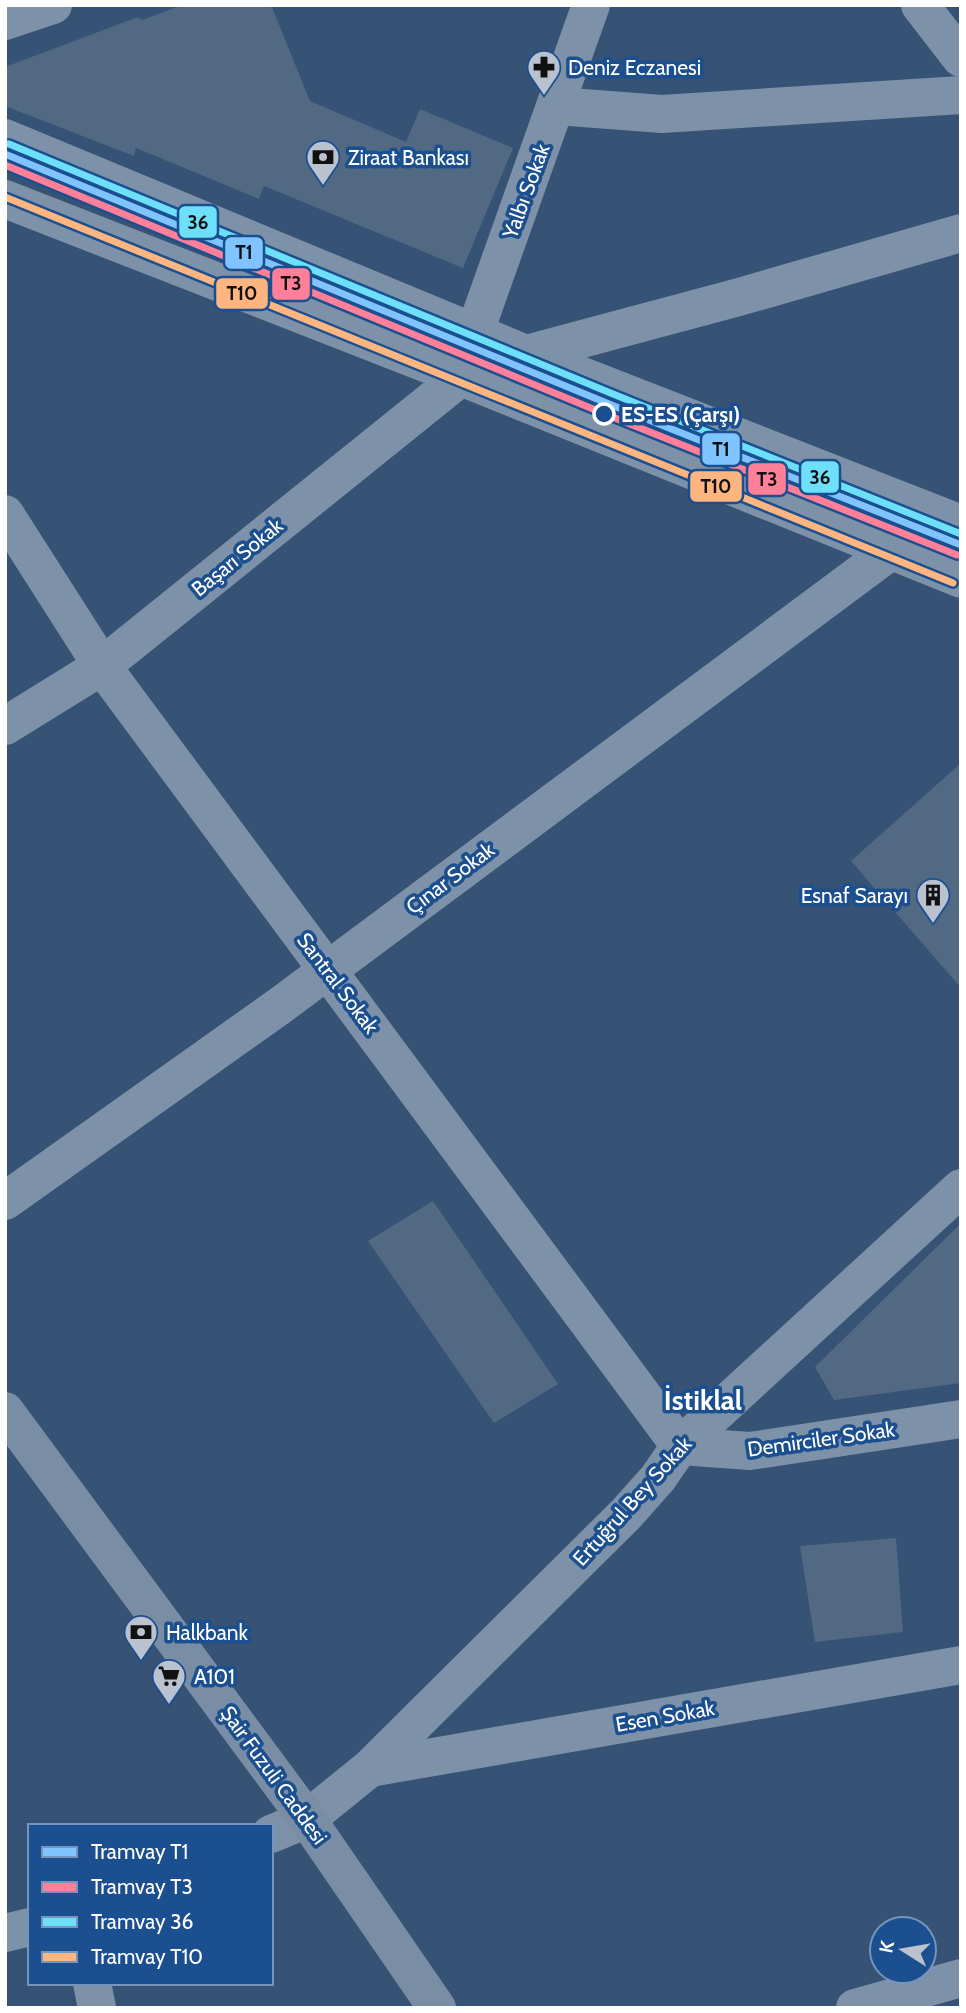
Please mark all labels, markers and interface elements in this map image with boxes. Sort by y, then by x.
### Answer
pharmacy icon: Deniz Eczanesi [525,48,563,97]
place label: Deniz Eczanesi [568,55,701,80]
bank icon: Ziraat Bankası [304,138,342,187]
street label: Yalbı Sokak [497,140,555,243]
place label: Ziraat Bankası [348,145,469,170]
line badge: 36 [178,205,218,239]
text: 36 [188,211,208,234]
line badge: T1 [224,236,264,270]
text: T1 [235,241,253,264]
line badge: T3 [271,267,311,301]
text: T3 [281,272,301,295]
line badge: T10 [215,277,269,310]
text: T10 [227,282,257,305]
place label: ES-ES (Çarşı) [621,402,740,427]
marker: ES-ES (Çarşı) [593,403,615,425]
line badge: T1 [701,432,741,466]
text: T1 [712,438,730,461]
line badge: 36 [800,460,840,494]
line badge: T3 [747,462,787,496]
text: 36 [810,466,830,489]
text: T3 [757,468,777,491]
line badge: T10 [689,470,743,503]
text: T10 [701,475,731,498]
street label: Başarı Sokak [186,512,288,601]
street label: Çınar Sokak [401,836,499,919]
building icon: Esnaf Sarayı [914,876,952,925]
place label: Esnaf Sarayı [801,883,908,908]
street label: Santral Sokak [292,928,384,1039]
district label: İstiklal [664,1383,742,1417]
street label: Demirciler Sokak [746,1416,897,1462]
street label: Ertuğrul Bey Sokak [567,1431,697,1571]
bank icon: Halkbank [122,1613,160,1662]
place label: Halkbank [166,1620,249,1645]
supermarket icon: A101 [150,1657,188,1706]
place label: A101 [194,1664,235,1689]
street label: Esen Sokak [614,1695,717,1737]
street label: Şair Fuzuli Caddesi [216,1701,332,1849]
legend [28,1824,273,1985]
text: Tramvay T1 [91,1839,188,1864]
text: Tramvay T3 [91,1874,193,1899]
text: Tramvay 36 [91,1909,194,1934]
north arrow [868,1915,938,1985]
text: K [874,1939,899,1955]
text: Tramvay T10 [91,1944,203,1969]

